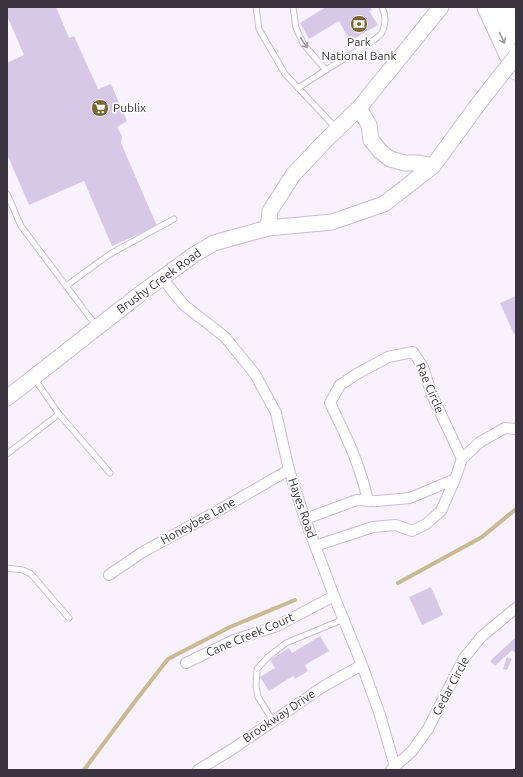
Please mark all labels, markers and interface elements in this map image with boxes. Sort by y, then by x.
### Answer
bank icon: Park National Bank [349,14,369,34]
one-way arrow [499,32,506,44]
place label: Park National Bank [321,35,397,62]
one-way arrow [300,38,309,49]
supermarket icon: Publix [90,98,110,118]
place label: Publix [113,101,146,114]
street label: Brushy Creek Road [114,246,203,316]
street label: Rae Circle [414,361,447,415]
street label: Hayes Road [286,476,319,540]
street label: Honeybee Lane [158,495,237,546]
street label: Cane Creek Court [204,610,296,659]
street label: Cedar Circle [430,654,471,717]
street label: Brookway Drive [240,687,317,745]

